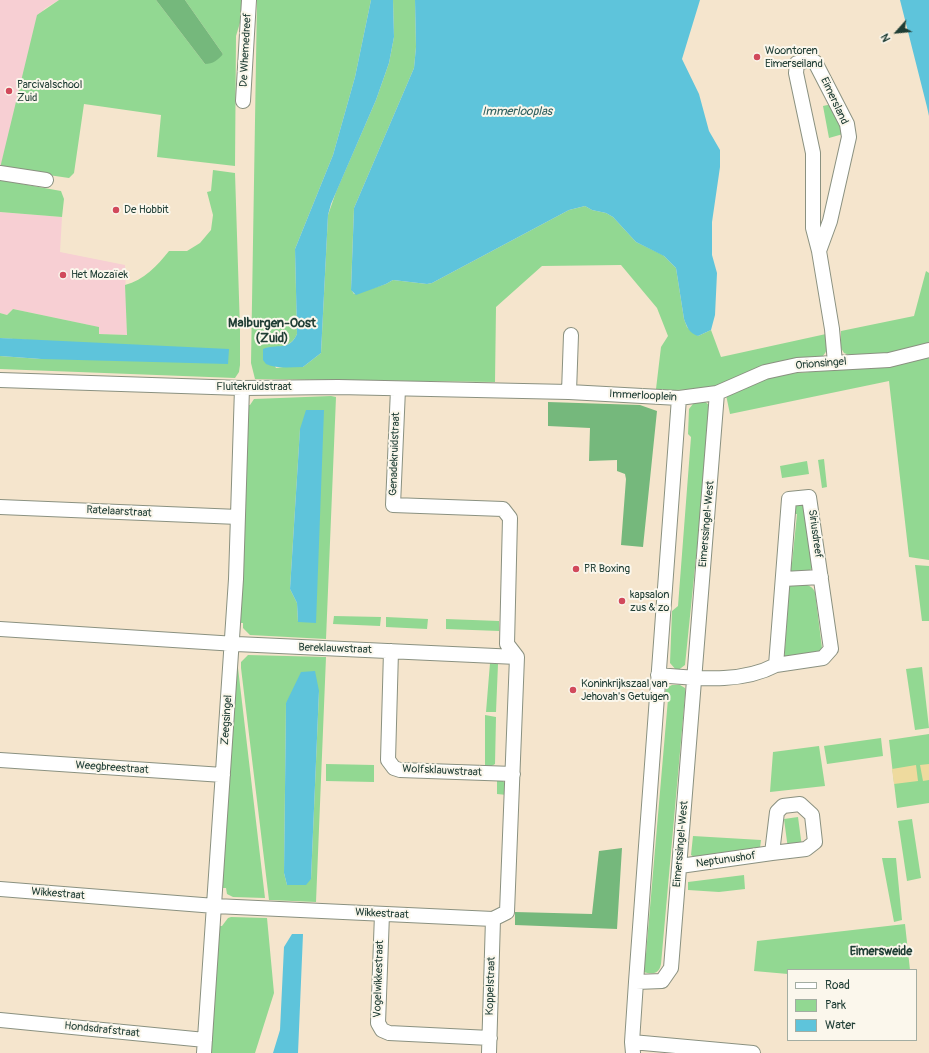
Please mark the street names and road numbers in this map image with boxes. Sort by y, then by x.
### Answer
street label: De Whemedreef [237,13,255,87]
street label: Eimersland [817,75,851,127]
street label: Orionsingel [795,355,847,373]
street label: Fluitekruidstraat [216,380,292,394]
street label: Immerlooplein [609,388,677,404]
street label: Genadekruidstraat [387,412,403,496]
street label: Eimerssingel-West [697,480,717,568]
street label: Ratelaarstraat [86,504,152,520]
street label: Siriusdreef [805,509,825,559]
street label: Bereklauwstraat [298,641,372,657]
street label: Zeegsingel [219,694,235,746]
street label: Weegbreestraat [75,759,149,777]
street label: Wolfsklauwstraat [402,762,482,780]
street label: Eimerssingel-West [671,800,691,888]
street label: Neptunushof [695,849,757,871]
street label: Wikkestraat [31,885,85,903]
street label: Wikkestraat [355,906,409,922]
street label: Vogelwikkestraat [371,940,387,1018]
street label: Koppelstraat [483,956,499,1016]
street label: Hondsdrafstraat [64,1019,140,1041]

